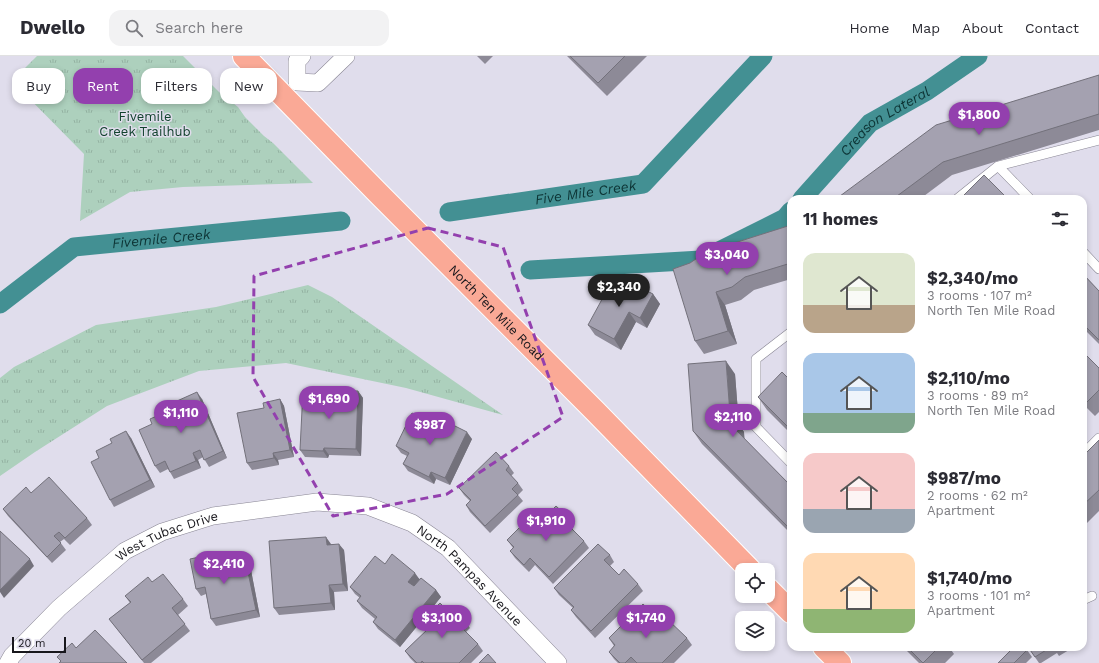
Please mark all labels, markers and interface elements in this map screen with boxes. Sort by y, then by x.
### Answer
search box [109,10,389,46]
text: Dwello [20,16,85,39]
icon: search [123,17,145,39]
text: Search here [155,19,243,37]
text: Home [849,20,889,36]
text: Map [911,20,940,36]
text: About [962,20,1003,36]
text: Contact [1025,20,1079,36]
chip: Buy [12,68,65,104]
chip: Rent [73,68,133,104]
chip: Filters [141,68,212,104]
chip: New [220,68,277,104]
water label: Creason Lateral [837,83,932,159]
pin: $1,800 [946,102,1012,136]
text: $1,800 [958,107,1000,122]
park label: Fivemile Creek Trailhub [99,109,191,139]
water label: Five Mile Creek [534,177,638,208]
icon: filters [1049,208,1071,230]
text: 11 homes [803,209,878,229]
water label: Fivemile Creek [111,226,212,251]
pin: $3,040 [694,242,760,276]
text: $3,040 [705,247,749,262]
street label: North Ten Mile Road [446,261,547,363]
text: $2,340/mo [927,268,1018,288]
icon: home [835,269,883,317]
pin: $2,340 [586,274,652,308]
text: $2,340 [597,279,641,294]
text: 3 rooms · 107 m² [927,288,1032,303]
text: North Ten Mile Road [927,303,1055,318]
text: $2,110/mo [927,368,1010,388]
icon: home [835,369,883,417]
pin: $1,690 [296,386,362,420]
text: 3 rooms · 89 m² [927,388,1028,403]
text: $1,690 [308,391,350,406]
pin: $1,110 [148,400,214,434]
text: North Ten Mile Road [927,403,1055,418]
pin: $2,110 [700,404,766,438]
text: $1,110 [163,405,199,420]
text: $2,110 [714,409,752,424]
pin: $987 [406,412,454,446]
text: $987 [414,417,446,432]
text: $987/mo [927,468,1001,488]
icon: home [835,469,883,517]
text: 2 rooms · 62 m² [927,488,1028,503]
text: Apartment [927,503,995,518]
street label: West Tubac Drive [112,508,219,564]
pin: $1,910 [513,508,579,542]
text: $1,910 [526,513,566,528]
street label: North Pampas Avenue [414,521,526,629]
pin: $2,410 [191,551,257,585]
text: $2,410 [203,556,245,571]
map controls [735,563,775,651]
button: locate [735,563,775,603]
text: $1,740/mo [927,568,1012,588]
icon: home [835,569,883,617]
text: 3 rooms · 101 m² [927,588,1030,603]
text: Apartment [927,603,995,618]
pin: $3,100 [409,605,475,639]
pin: $1,740 [613,605,679,639]
text: $3,100 [422,610,462,625]
text: $1,740 [626,610,666,625]
button: layers [735,611,775,651]
scale bar [12,635,66,654]
text: 20 m [18,637,46,650]

